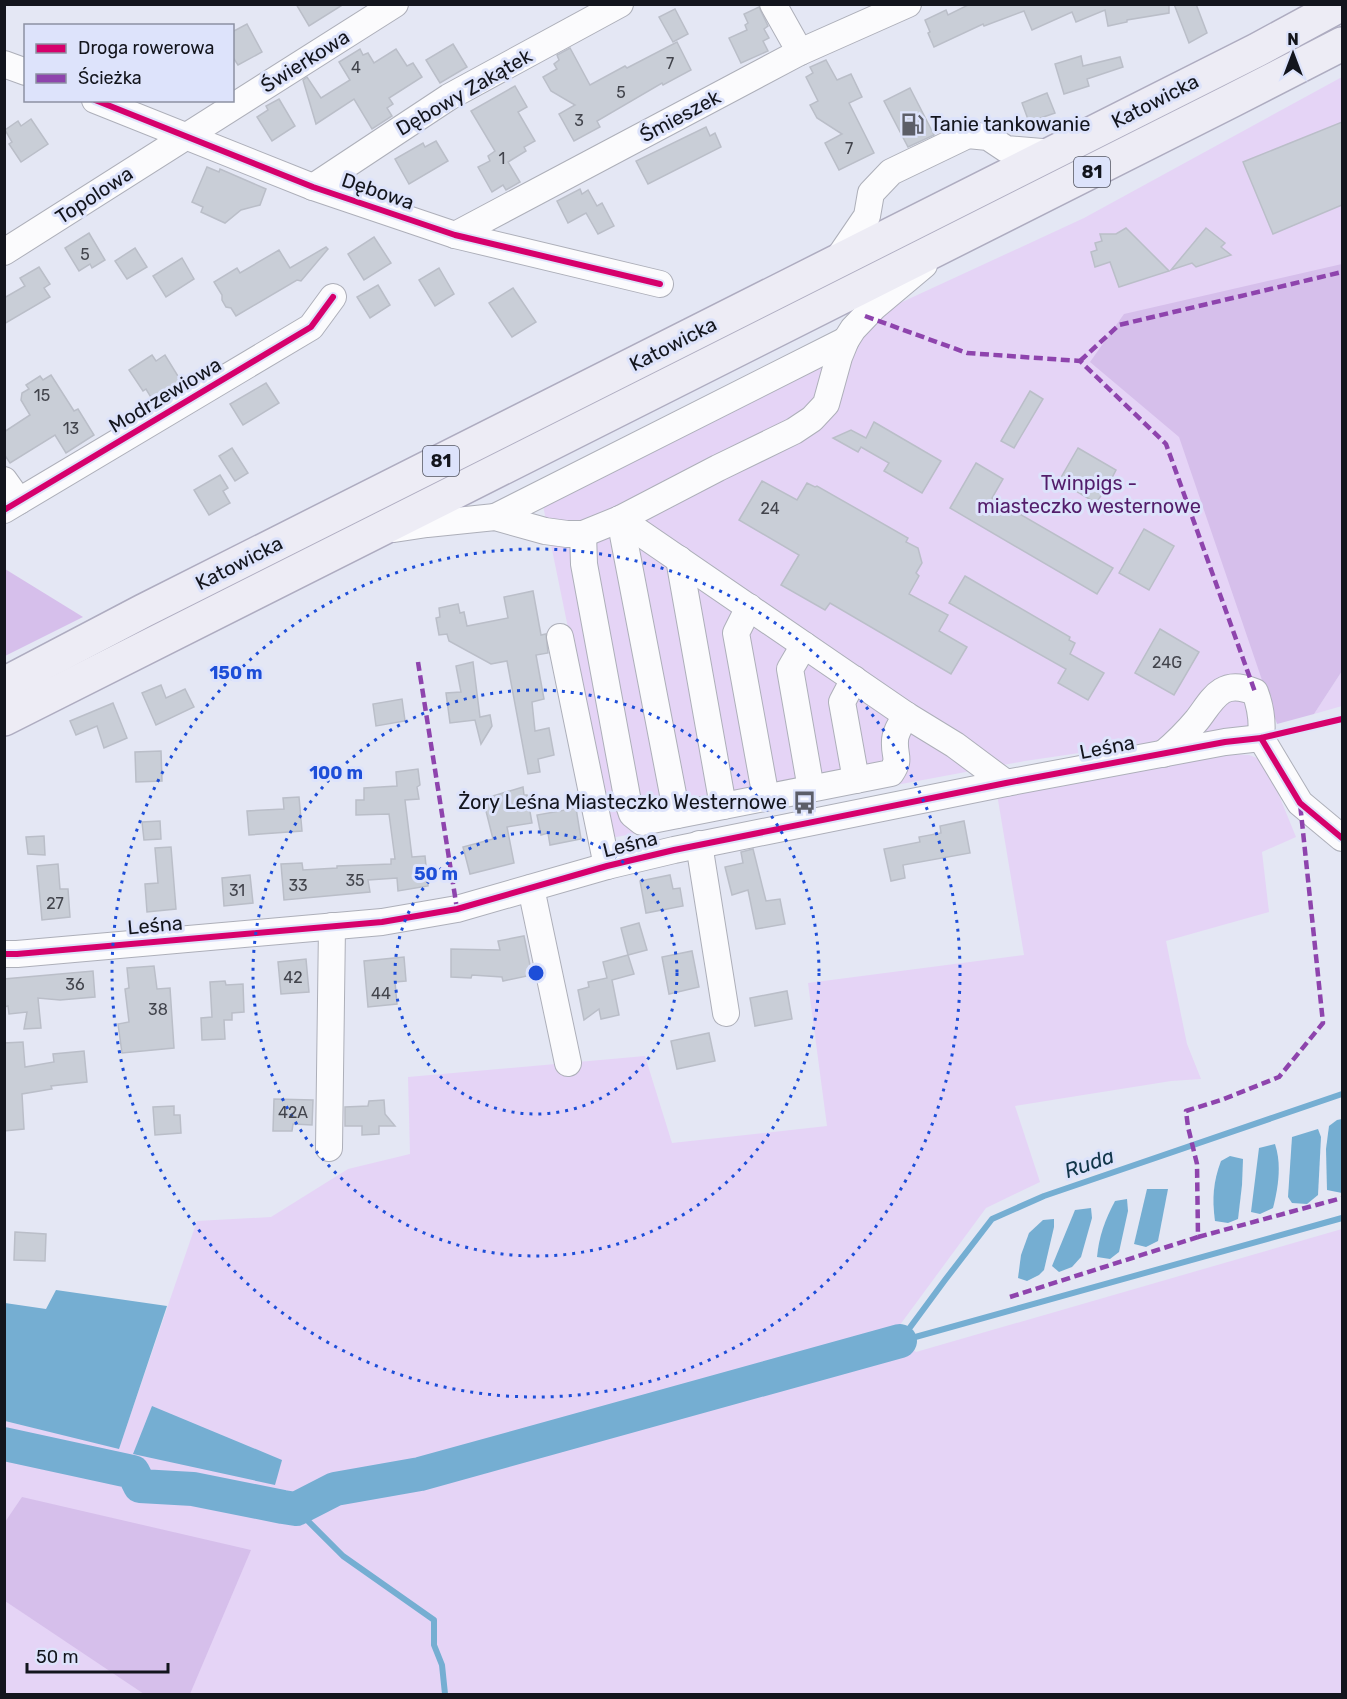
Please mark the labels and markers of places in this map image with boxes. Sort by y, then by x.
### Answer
fuel station icon: Tanie tankowanie [899,111,925,137]
place label: Tanie tankowanie [930,112,1090,136]
bus stop icon: Żory Leśna Miasteczko Westernowe [792,789,818,815]
place label: Żory Leśna Miasteczko Westernowe [458,790,787,814]
centre of rings [526,963,546,983]

